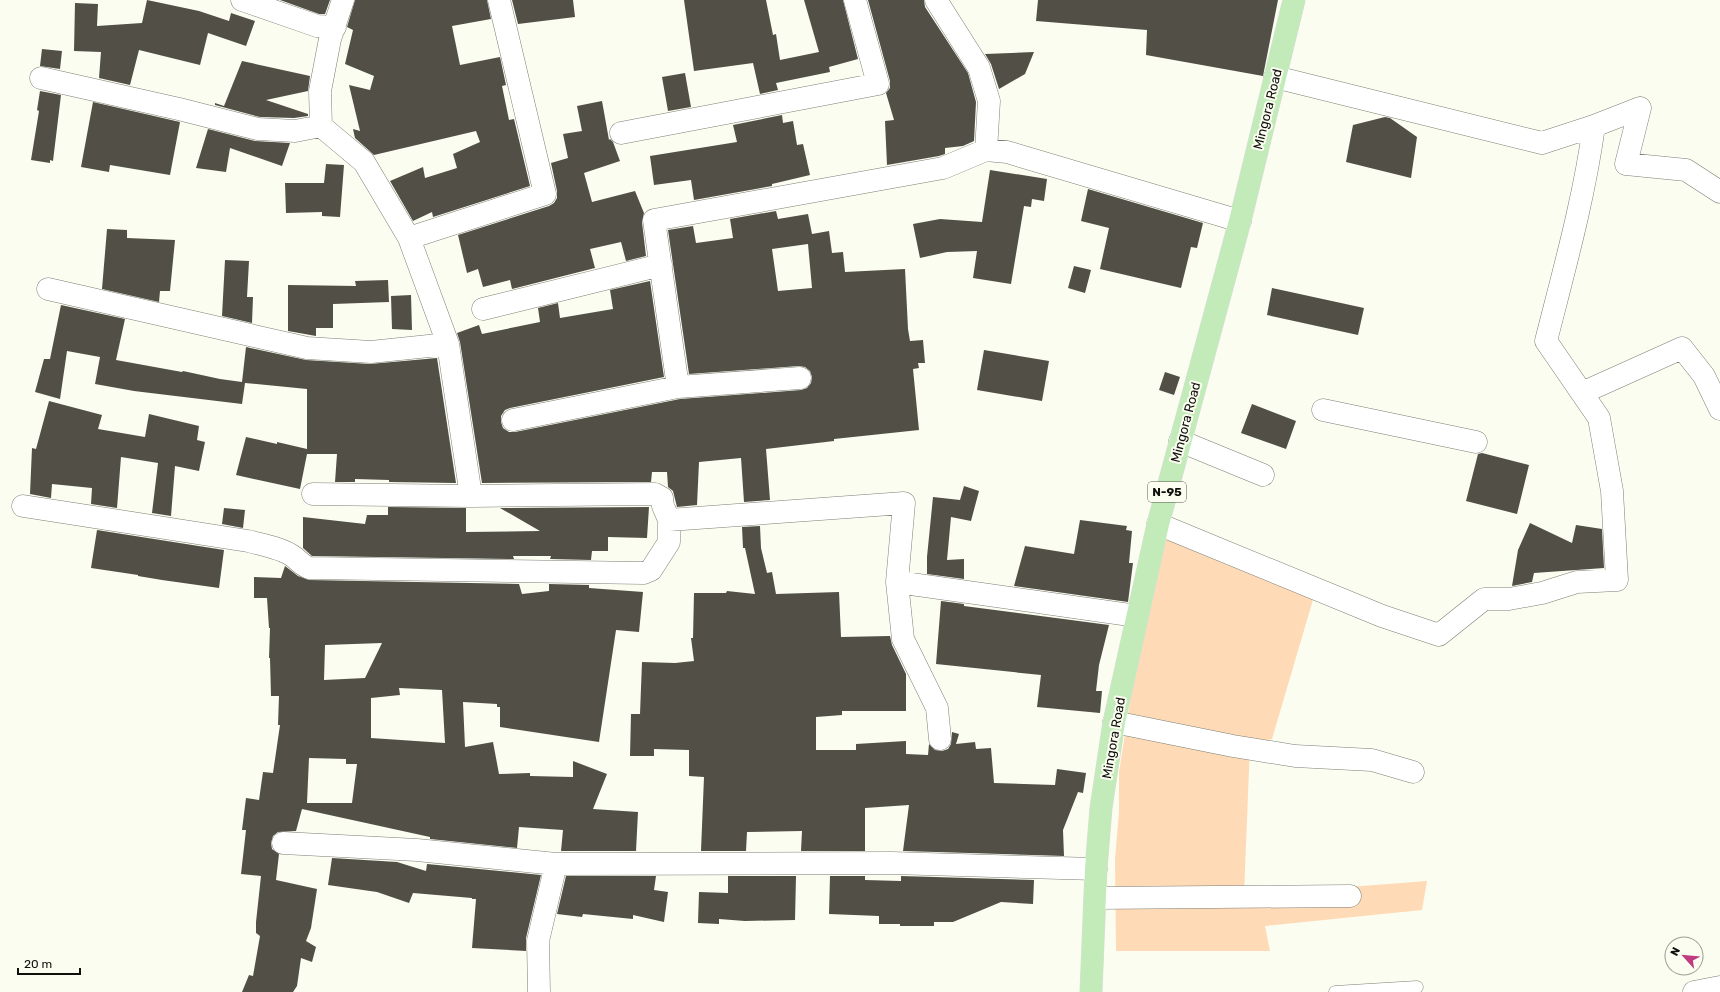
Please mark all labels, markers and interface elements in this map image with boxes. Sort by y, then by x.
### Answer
street label: Mingora Road [1250,67,1286,151]
street label: Mingora Road [1168,380,1204,464]
road number: N-95 [1148,482,1186,502]
street label: Mingora Road [1099,696,1129,780]
north arrow [1664,936,1704,976]
text: N [1668,945,1683,958]
scale bar [18,950,80,976]
text: 20 m [24,957,52,971]

